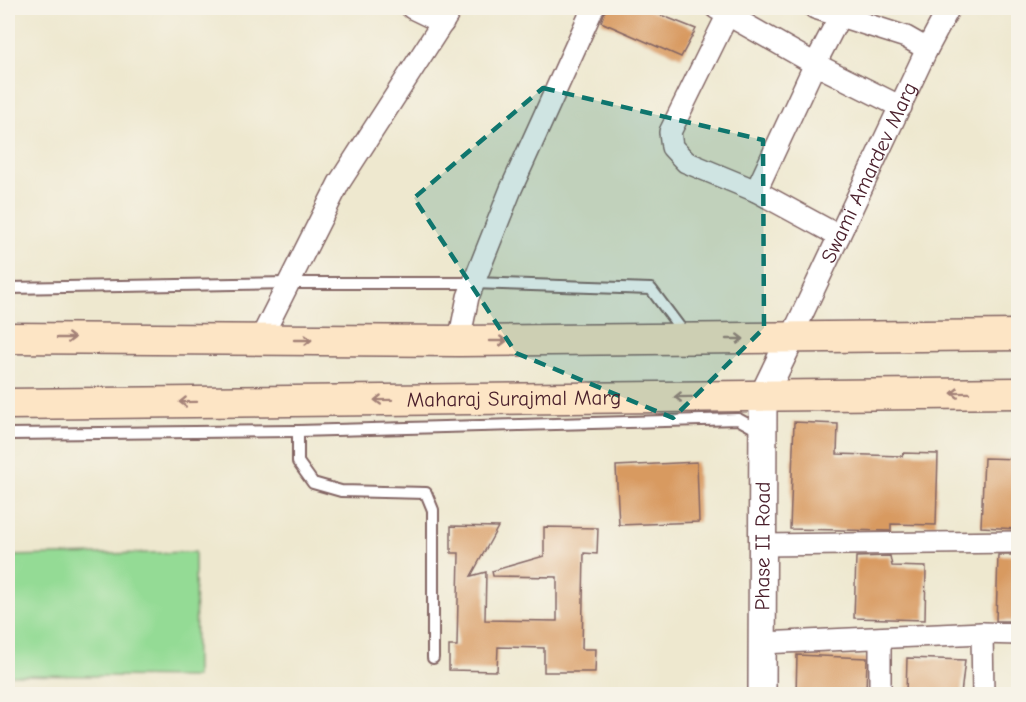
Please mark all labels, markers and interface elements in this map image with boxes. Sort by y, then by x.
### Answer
street label: Swami Amardev Marg [816,78,922,267]
one-way arrow [55,332,75,344]
one-way arrow [724,333,744,345]
one-way arrow [292,334,312,346]
one-way arrow [487,335,507,347]
street label: Maharaj Surajmal Marg [407,385,621,412]
one-way arrow [951,388,971,399]
one-way arrow [674,391,694,403]
one-way arrow [374,394,394,406]
one-way arrow [179,396,199,408]
street label: Phase II Road [750,481,775,611]

